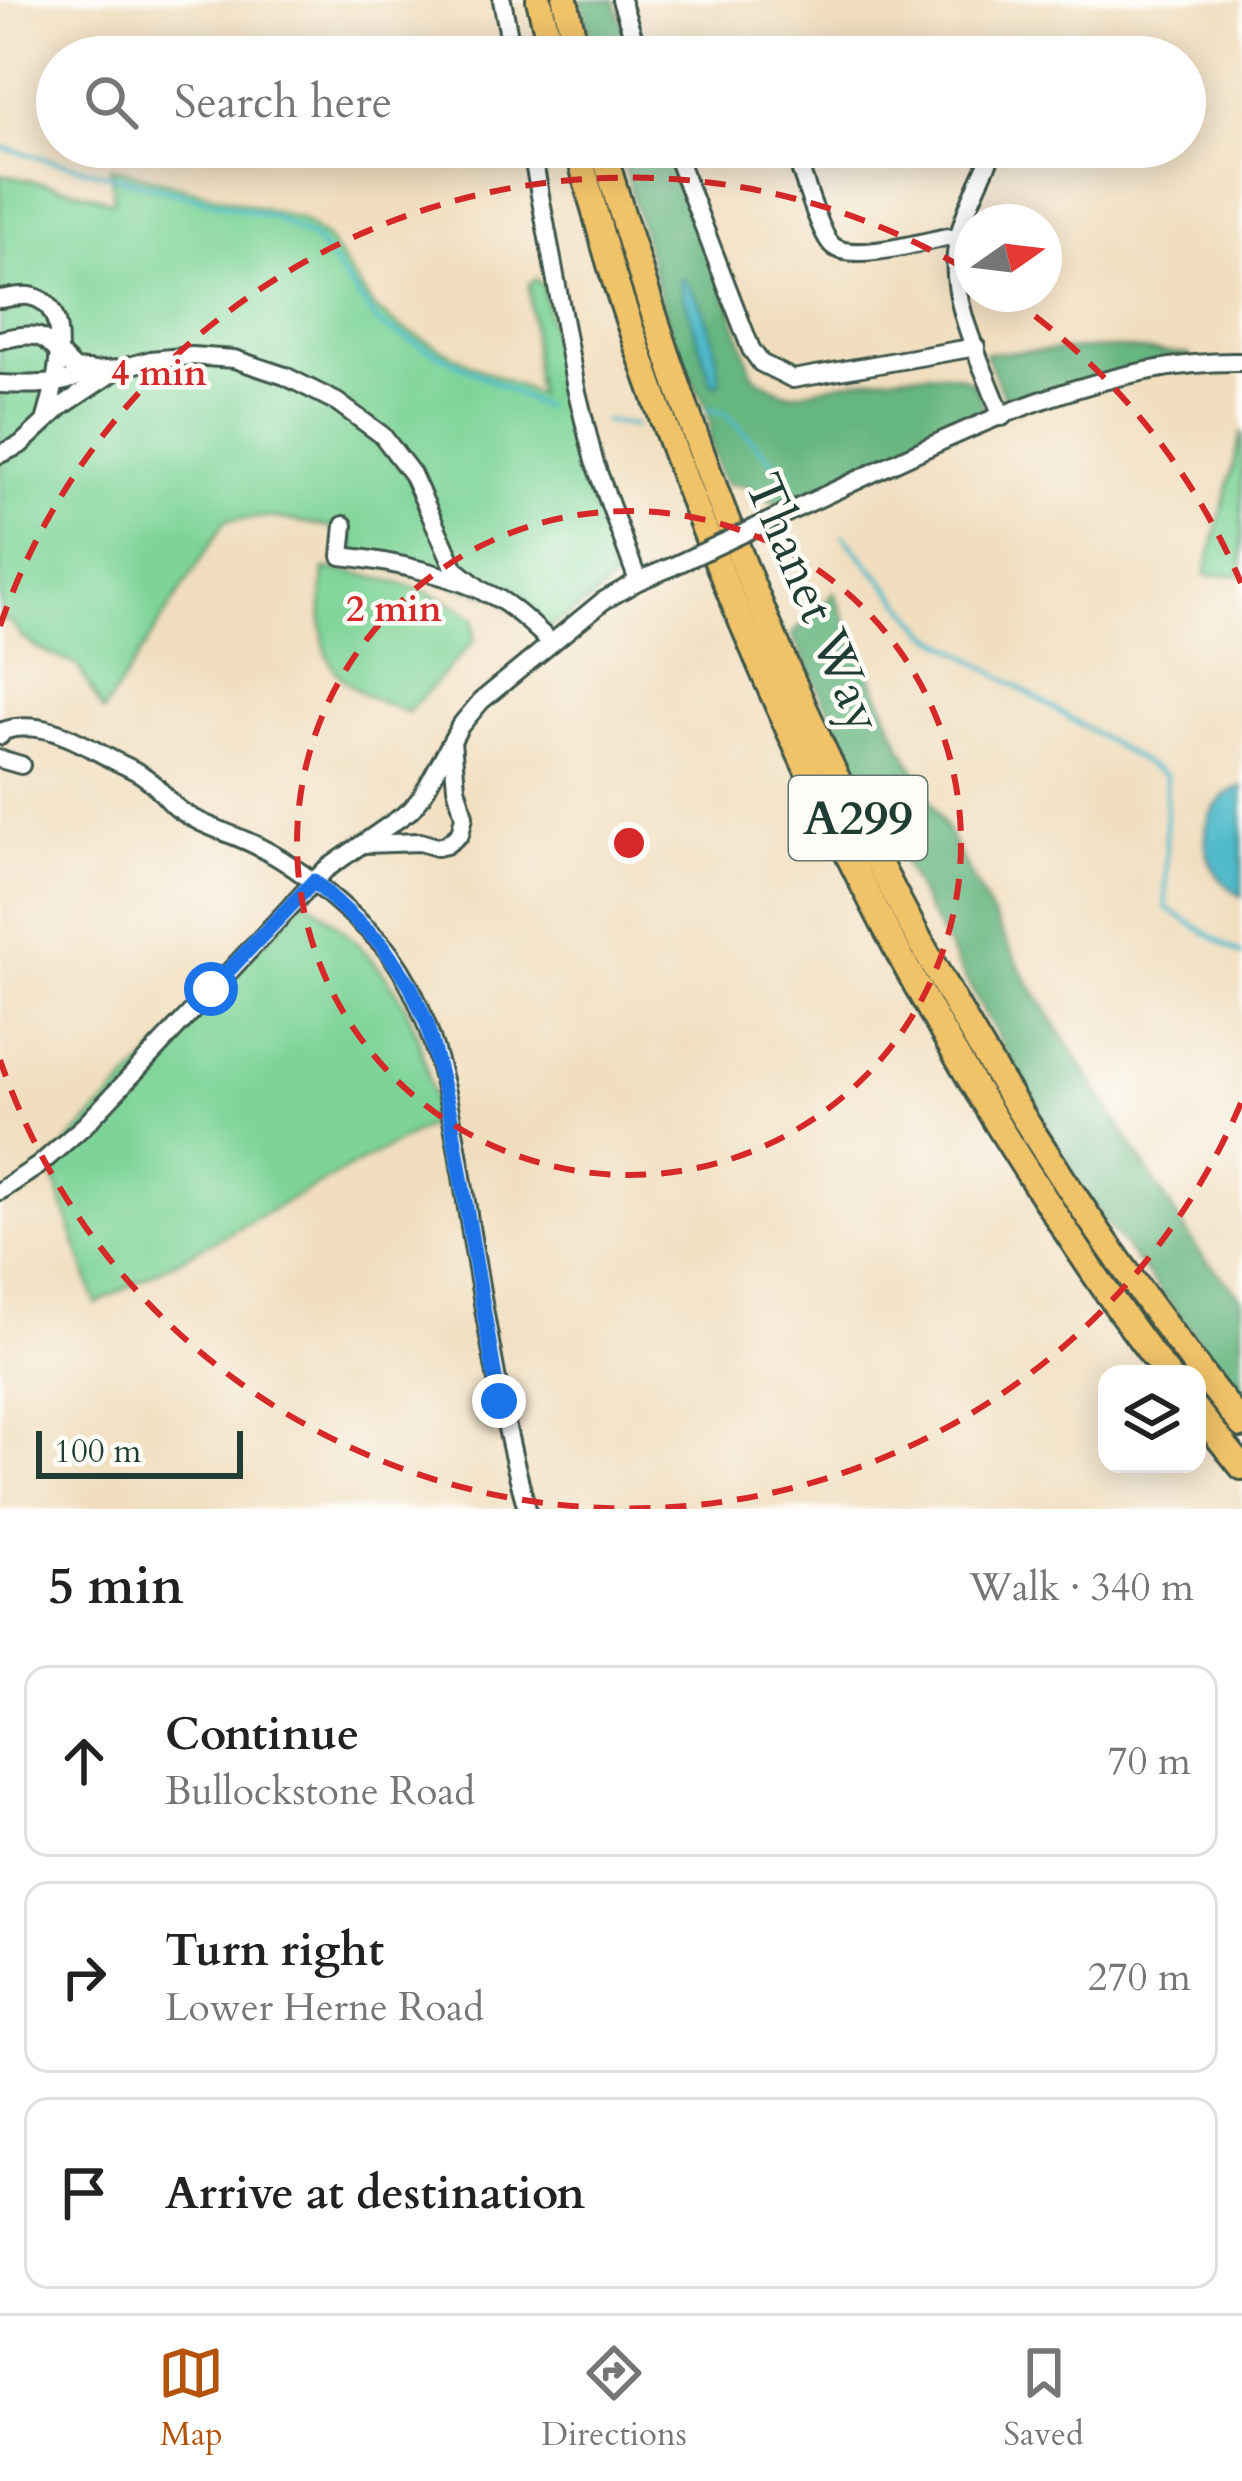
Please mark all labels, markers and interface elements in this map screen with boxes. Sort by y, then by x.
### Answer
search box [36,36,1206,168]
icon: search [78,69,144,135]
text: Search here [174,72,392,133]
north arrow [954,204,1062,312]
text: 4 min [111,349,207,398]
street label: Thanet Way [727,463,899,743]
text: 2 min [346,585,442,634]
road number: A299 [789,776,927,860]
centre of rings [608,822,650,864]
route start [184,962,238,1016]
map controls [1098,1365,1206,1473]
button: layers [1098,1365,1206,1473]
route end [472,1374,526,1428]
scale bar [36,1425,243,1478]
text: 100 m [54,1429,141,1474]
text: 5 min [48,1552,184,1622]
text: Walk · 340 m [969,1561,1194,1614]
text: Continue [165,1704,359,1765]
icon: ahead [51,1728,117,1794]
text: 70 m [1108,1735,1191,1788]
text: Bullockstone Road [165,1765,475,1818]
text: Turn right [165,1920,384,1981]
icon: right [51,1944,117,2010]
text: 270 m [1088,1951,1191,2004]
text: Lower Herne Road [165,1981,484,2034]
icon: arrive [51,2160,117,2226]
text: Arrive at destination [165,2163,585,2224]
tab: Map [158,2340,224,2457]
tab: Directions [541,2340,687,2457]
tab: Saved [1004,2340,1084,2457]

